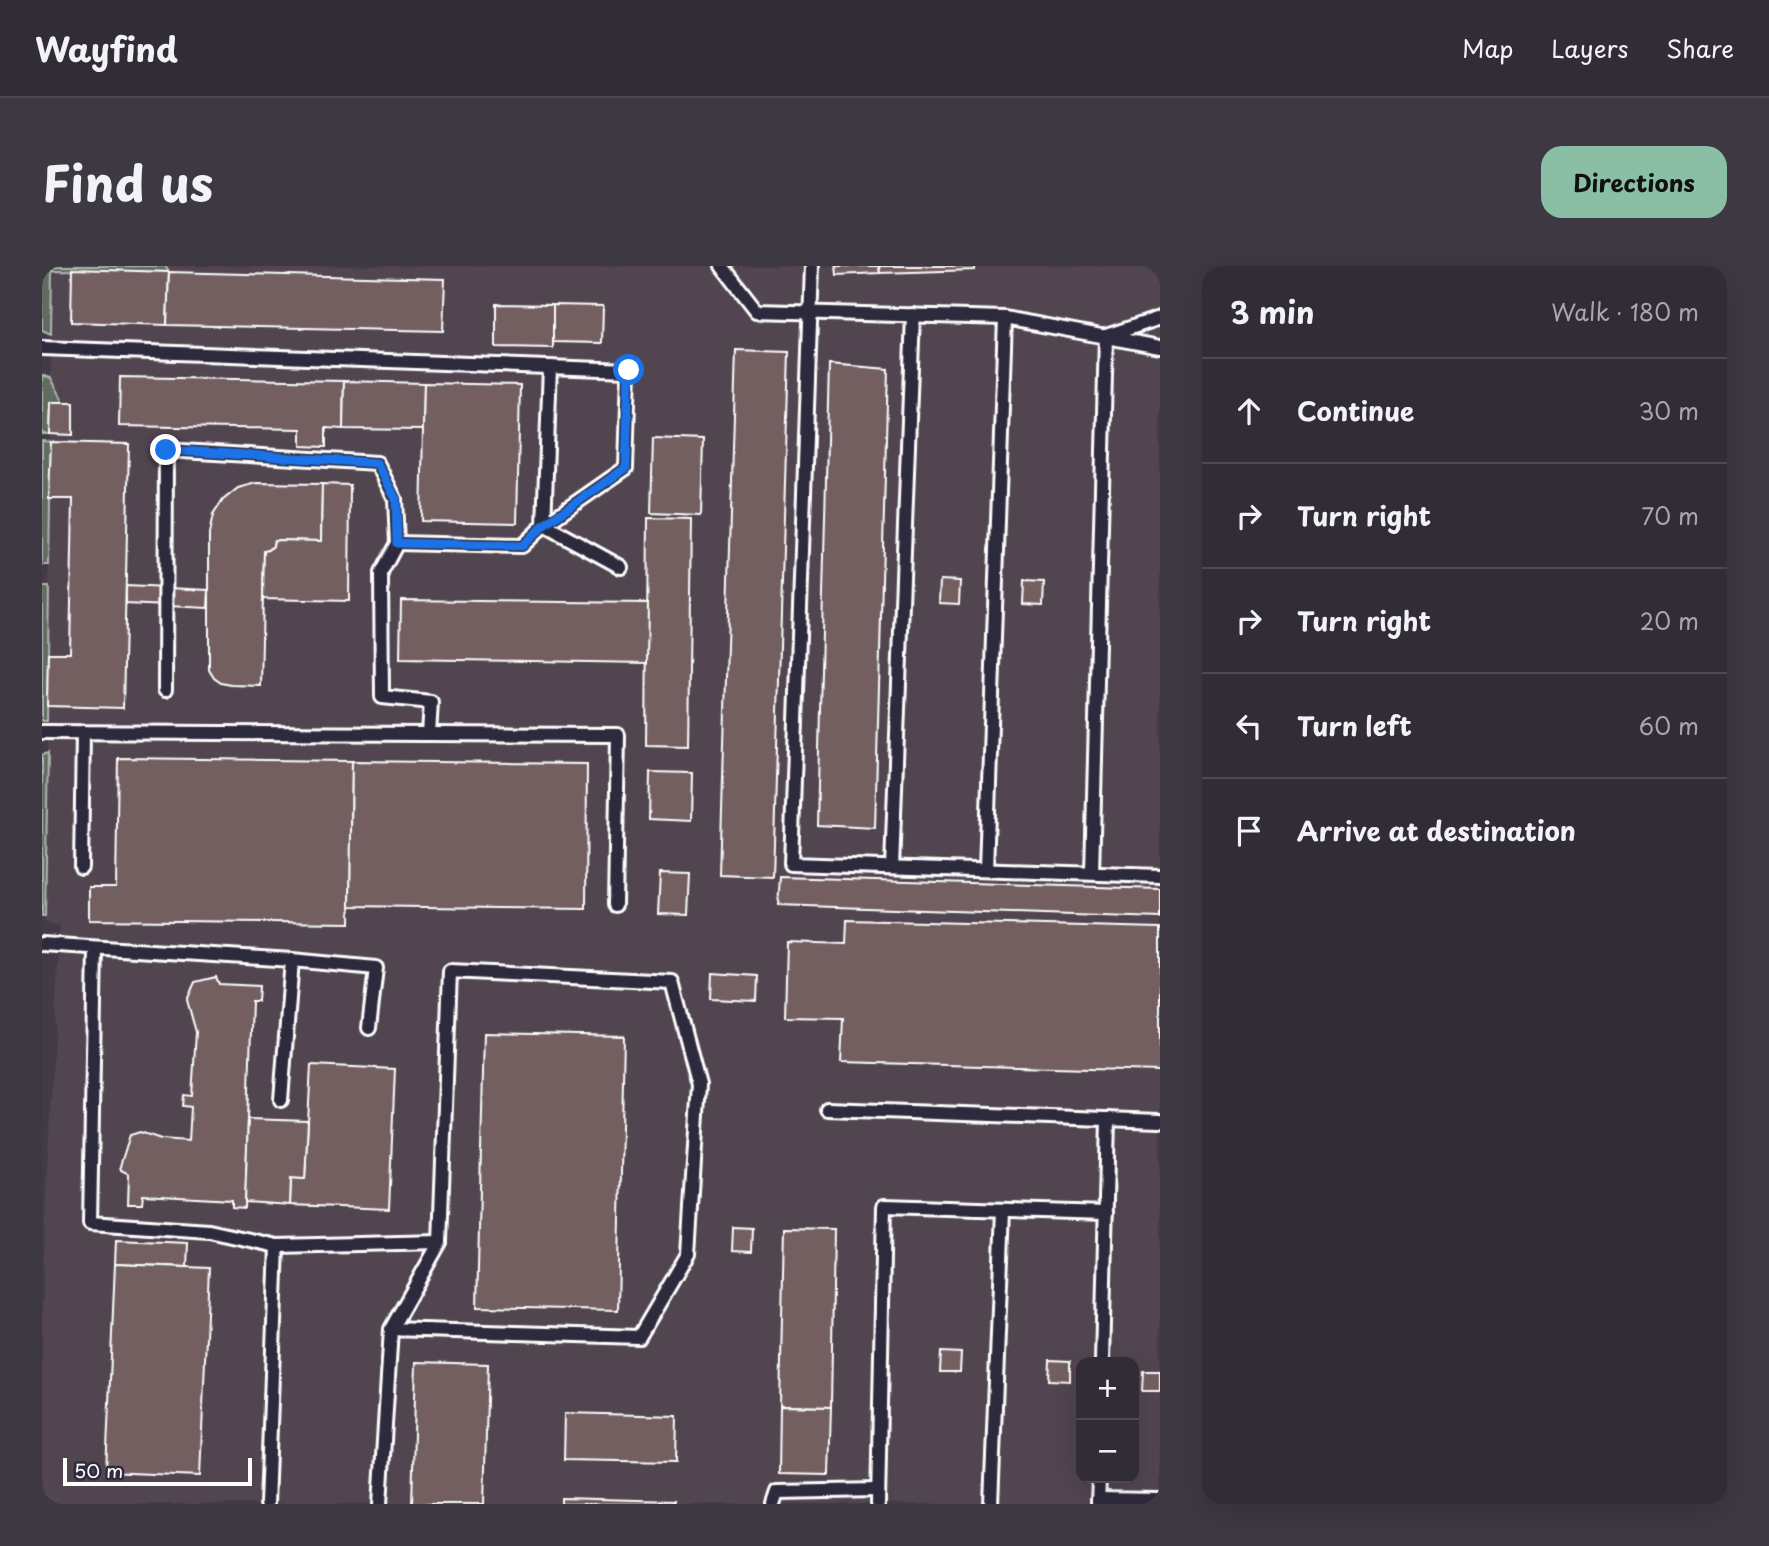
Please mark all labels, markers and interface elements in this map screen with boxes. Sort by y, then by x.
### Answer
text: Wayfind [35,23,178,73]
text: Map [1462,30,1513,66]
text: Layers [1551,30,1628,66]
text: Share [1666,30,1734,66]
text: Find us [42,145,213,219]
button: Directions [1541,146,1727,218]
text: 3 min [1230,289,1315,334]
text: Walk · 180 m [1551,294,1699,329]
route start [613,354,644,385]
text: Continue [1297,391,1414,430]
icon: ahead [1230,392,1268,430]
text: 30 m [1638,393,1699,428]
route end [150,434,181,465]
text: Turn right [1297,496,1431,535]
icon: right [1230,497,1268,535]
text: 70 m [1641,498,1699,533]
text: Turn right [1297,601,1431,640]
icon: right [1230,602,1268,640]
text: 20 m [1640,603,1699,638]
text: Turn left [1297,706,1412,745]
icon: left [1230,707,1268,745]
text: 60 m [1639,708,1699,743]
text: Arrive at destination [1297,811,1576,850]
icon: arrive [1230,812,1268,850]
map controls [1076,1357,1139,1483]
button: + [1076,1357,1139,1420]
button: − [1076,1420,1139,1483]
scale bar [63,1455,252,1487]
text: 50 m [74,1456,123,1484]

